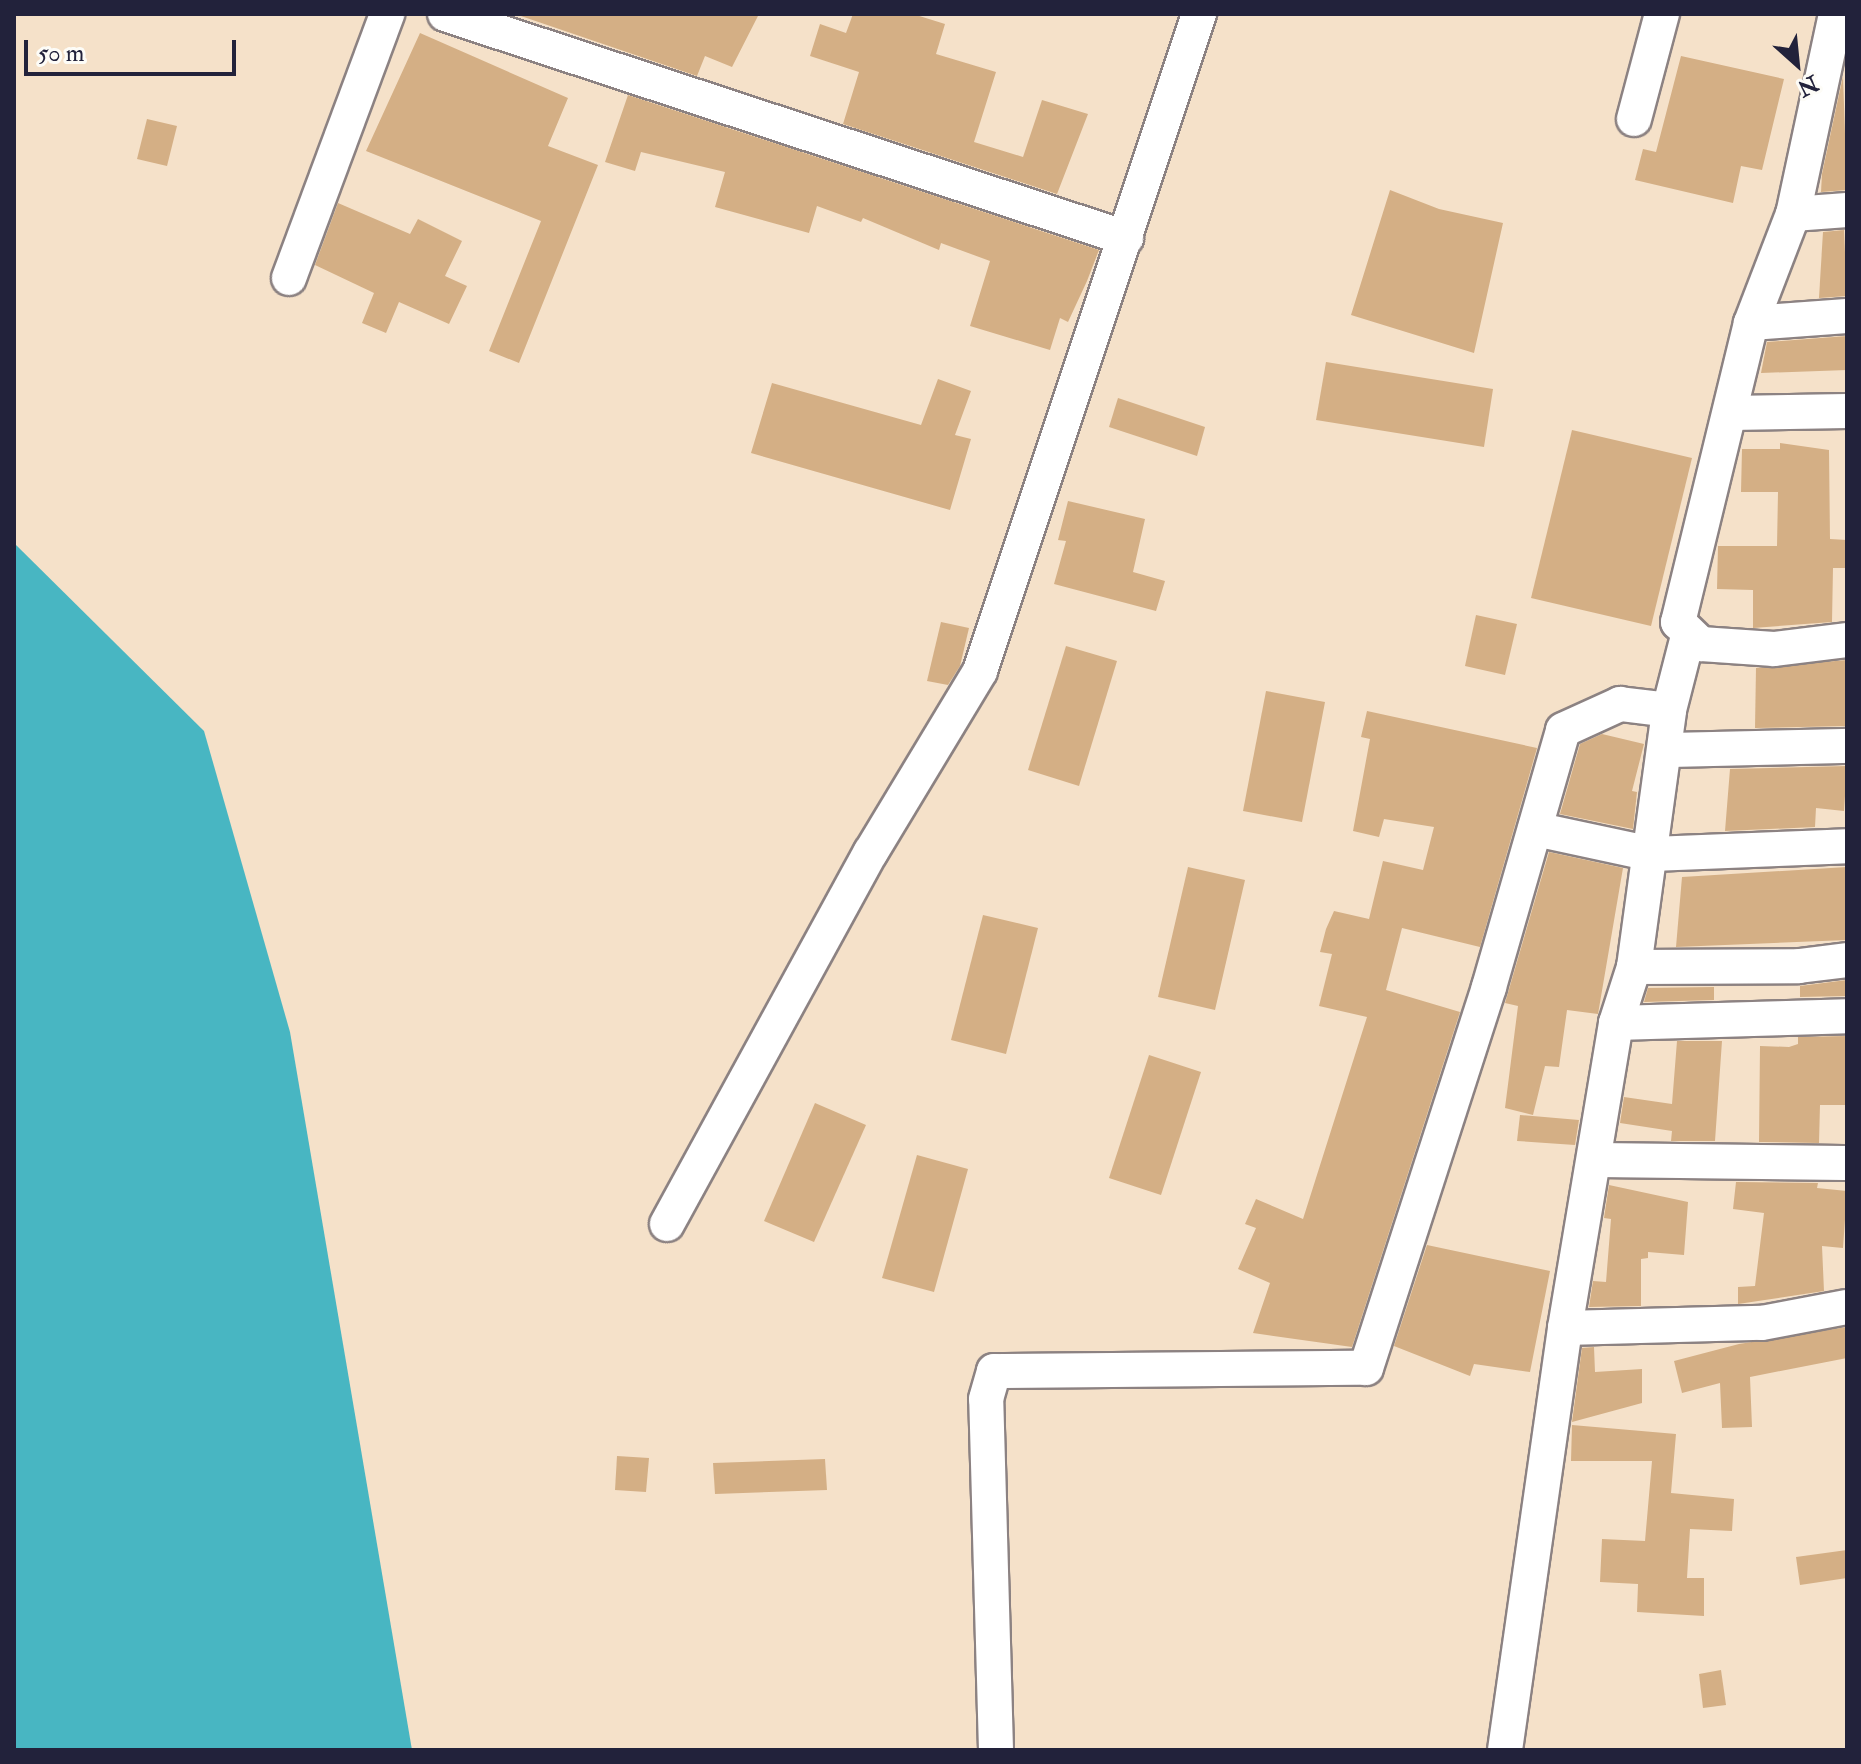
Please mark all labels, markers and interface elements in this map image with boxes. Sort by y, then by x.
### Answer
scale bar [28,24,240,74]
north arrow [1757,24,1837,104]
text: 50 m [38,38,84,69]
text: N [1793,68,1823,102]

